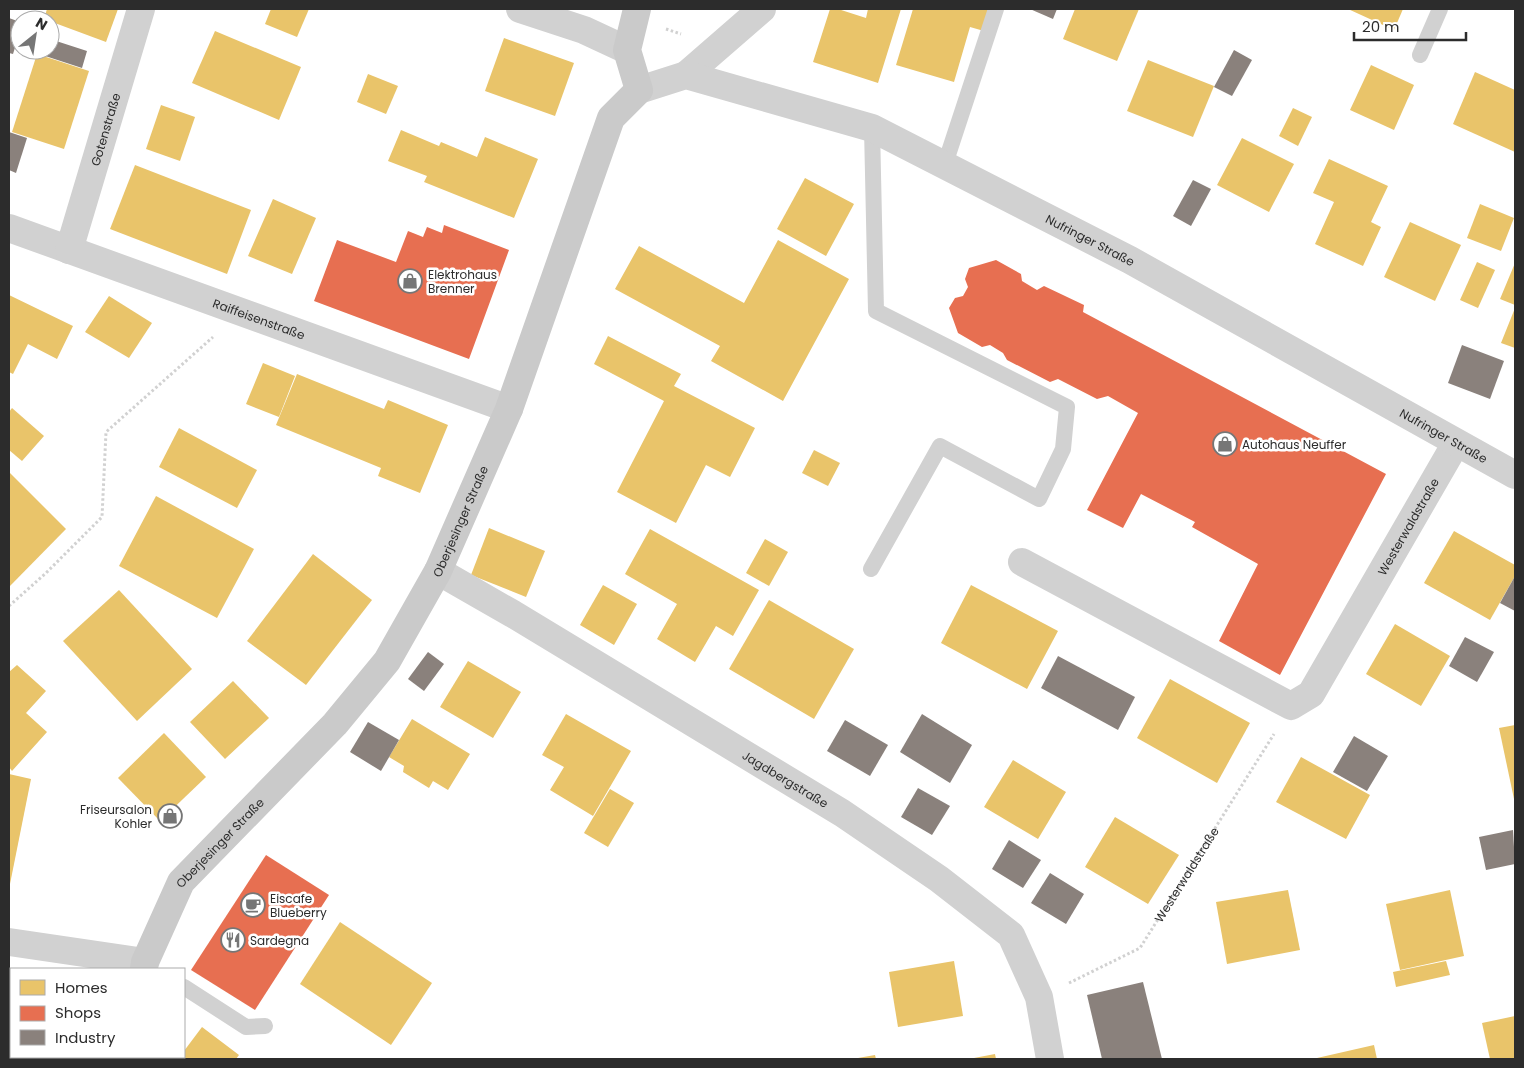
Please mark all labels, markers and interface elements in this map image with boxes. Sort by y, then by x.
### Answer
north arrow [10,10,60,60]
scale bar [1354,10,1466,42]
text: N [32,12,51,35]
text: 20 m [1362,16,1400,37]
street label: Gotenstraße [86,91,124,168]
street label: Nufringer Straße [1043,210,1138,270]
place label: Elektrohaus Brenner [428,266,497,297]
shop icon: Elektrohaus Brenner [397,268,423,294]
street label: Raiffeisenstraße [211,294,308,343]
street label: Nufringer Straße [1397,404,1491,467]
shop icon: Autohaus Neuffer [1212,431,1238,457]
place label: Autohaus Neuffer [1242,436,1347,453]
street label: Oberjesinger Straße [428,463,492,580]
street label: Westerwaldstraße [1373,475,1443,578]
street label: Jagdbergstraße [739,746,832,811]
street label: Oberjesinger Straße [172,794,267,891]
place label: Friseursalon Kohler [80,801,153,832]
shop icon: Friseursalon Kohler [157,803,183,829]
street label: Westerwaldstraße [1150,823,1222,925]
place label: Eiscafe Blueberry [270,890,327,921]
cafe icon: Eiscafe Blueberry [240,892,266,918]
restaurant icon: Sardegna [220,927,246,953]
place label: Sardegna [250,932,309,949]
legend [10,968,185,1058]
text: Homes [55,977,108,998]
text: Shops [55,1002,101,1023]
text: Industry [55,1027,116,1048]

